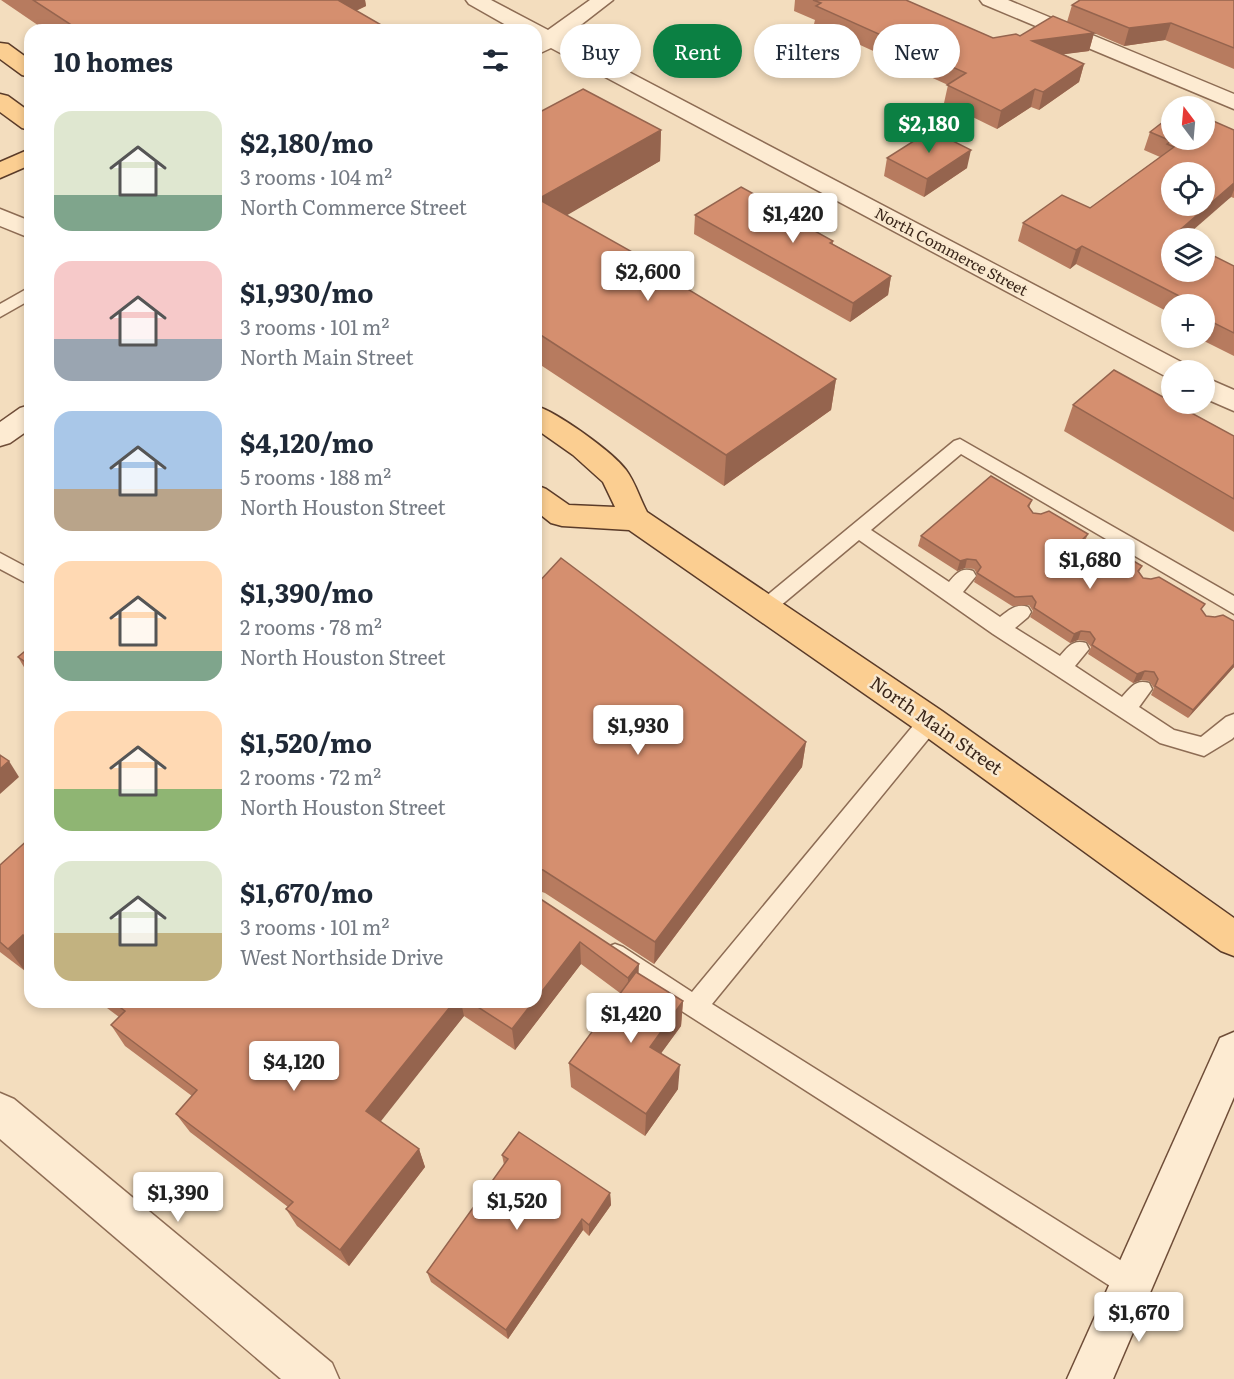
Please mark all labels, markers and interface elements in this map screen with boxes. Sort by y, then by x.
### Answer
chip: Buy [560,24,641,78]
chip: Rent [653,24,742,78]
chip: Filters [754,24,861,78]
chip: New [873,24,960,78]
text: 10 homes [54,41,173,80]
icon: filters [479,44,512,77]
north arrow [1161,96,1215,150]
map controls [1161,96,1215,414]
pin: $2,180 [880,103,978,154]
text: $2,180 [898,107,960,137]
text: $2,180/mo [240,122,373,161]
icon: home [102,135,174,207]
text: 3 rooms · 104 m² [240,161,392,191]
button: locate [1161,162,1215,216]
text: North Commerce Street [240,191,467,221]
pin: $1,420 [744,193,842,244]
text: $1,420 [762,197,824,227]
street label: North Commerce Street [871,201,1032,301]
button: layers [1161,228,1215,282]
pin: $2,600 [599,251,697,302]
text: $2,600 [615,255,681,285]
text: $1,930/mo [240,272,373,311]
icon: home [102,285,174,357]
button: + [1161,294,1215,348]
text: 3 rooms · 101 m² [240,311,389,341]
text: North Main Street [240,341,414,371]
button: − [1161,360,1215,414]
text: $4,120/mo [240,422,374,461]
icon: home [102,435,174,507]
text: 5 rooms · 188 m² [240,461,391,491]
text: North Houston Street [240,491,446,521]
pin: $1,680 [1041,539,1139,590]
text: $1,680 [1059,543,1121,573]
text: $1,390/mo [240,572,374,611]
icon: home [102,585,174,657]
text: 2 rooms · 78 m² [240,611,382,641]
text: North Houston Street [240,641,446,671]
street label: North Main Street [865,669,1009,781]
pin: $1,930 [589,705,687,756]
text: $1,930 [607,709,669,739]
text: $1,520/mo [240,722,372,761]
icon: home [102,735,174,807]
text: 2 rooms · 72 m² [240,761,381,791]
text: North Houston Street [240,791,446,821]
text: $1,670/mo [240,872,373,911]
icon: home [102,885,174,957]
text: 3 rooms · 101 m² [240,911,389,941]
text: West Northside Drive [240,941,444,971]
pin: $1,420 [582,993,680,1044]
text: $1,420 [600,997,662,1027]
pin: $4,120 [245,1041,343,1092]
text: $4,120 [263,1045,325,1075]
pin: $1,390 [129,1172,227,1223]
text: $1,390 [147,1176,209,1206]
pin: $1,520 [468,1180,566,1231]
text: $1,520 [487,1184,547,1214]
pin: $1,670 [1090,1292,1188,1343]
text: $1,670 [1108,1296,1170,1326]

